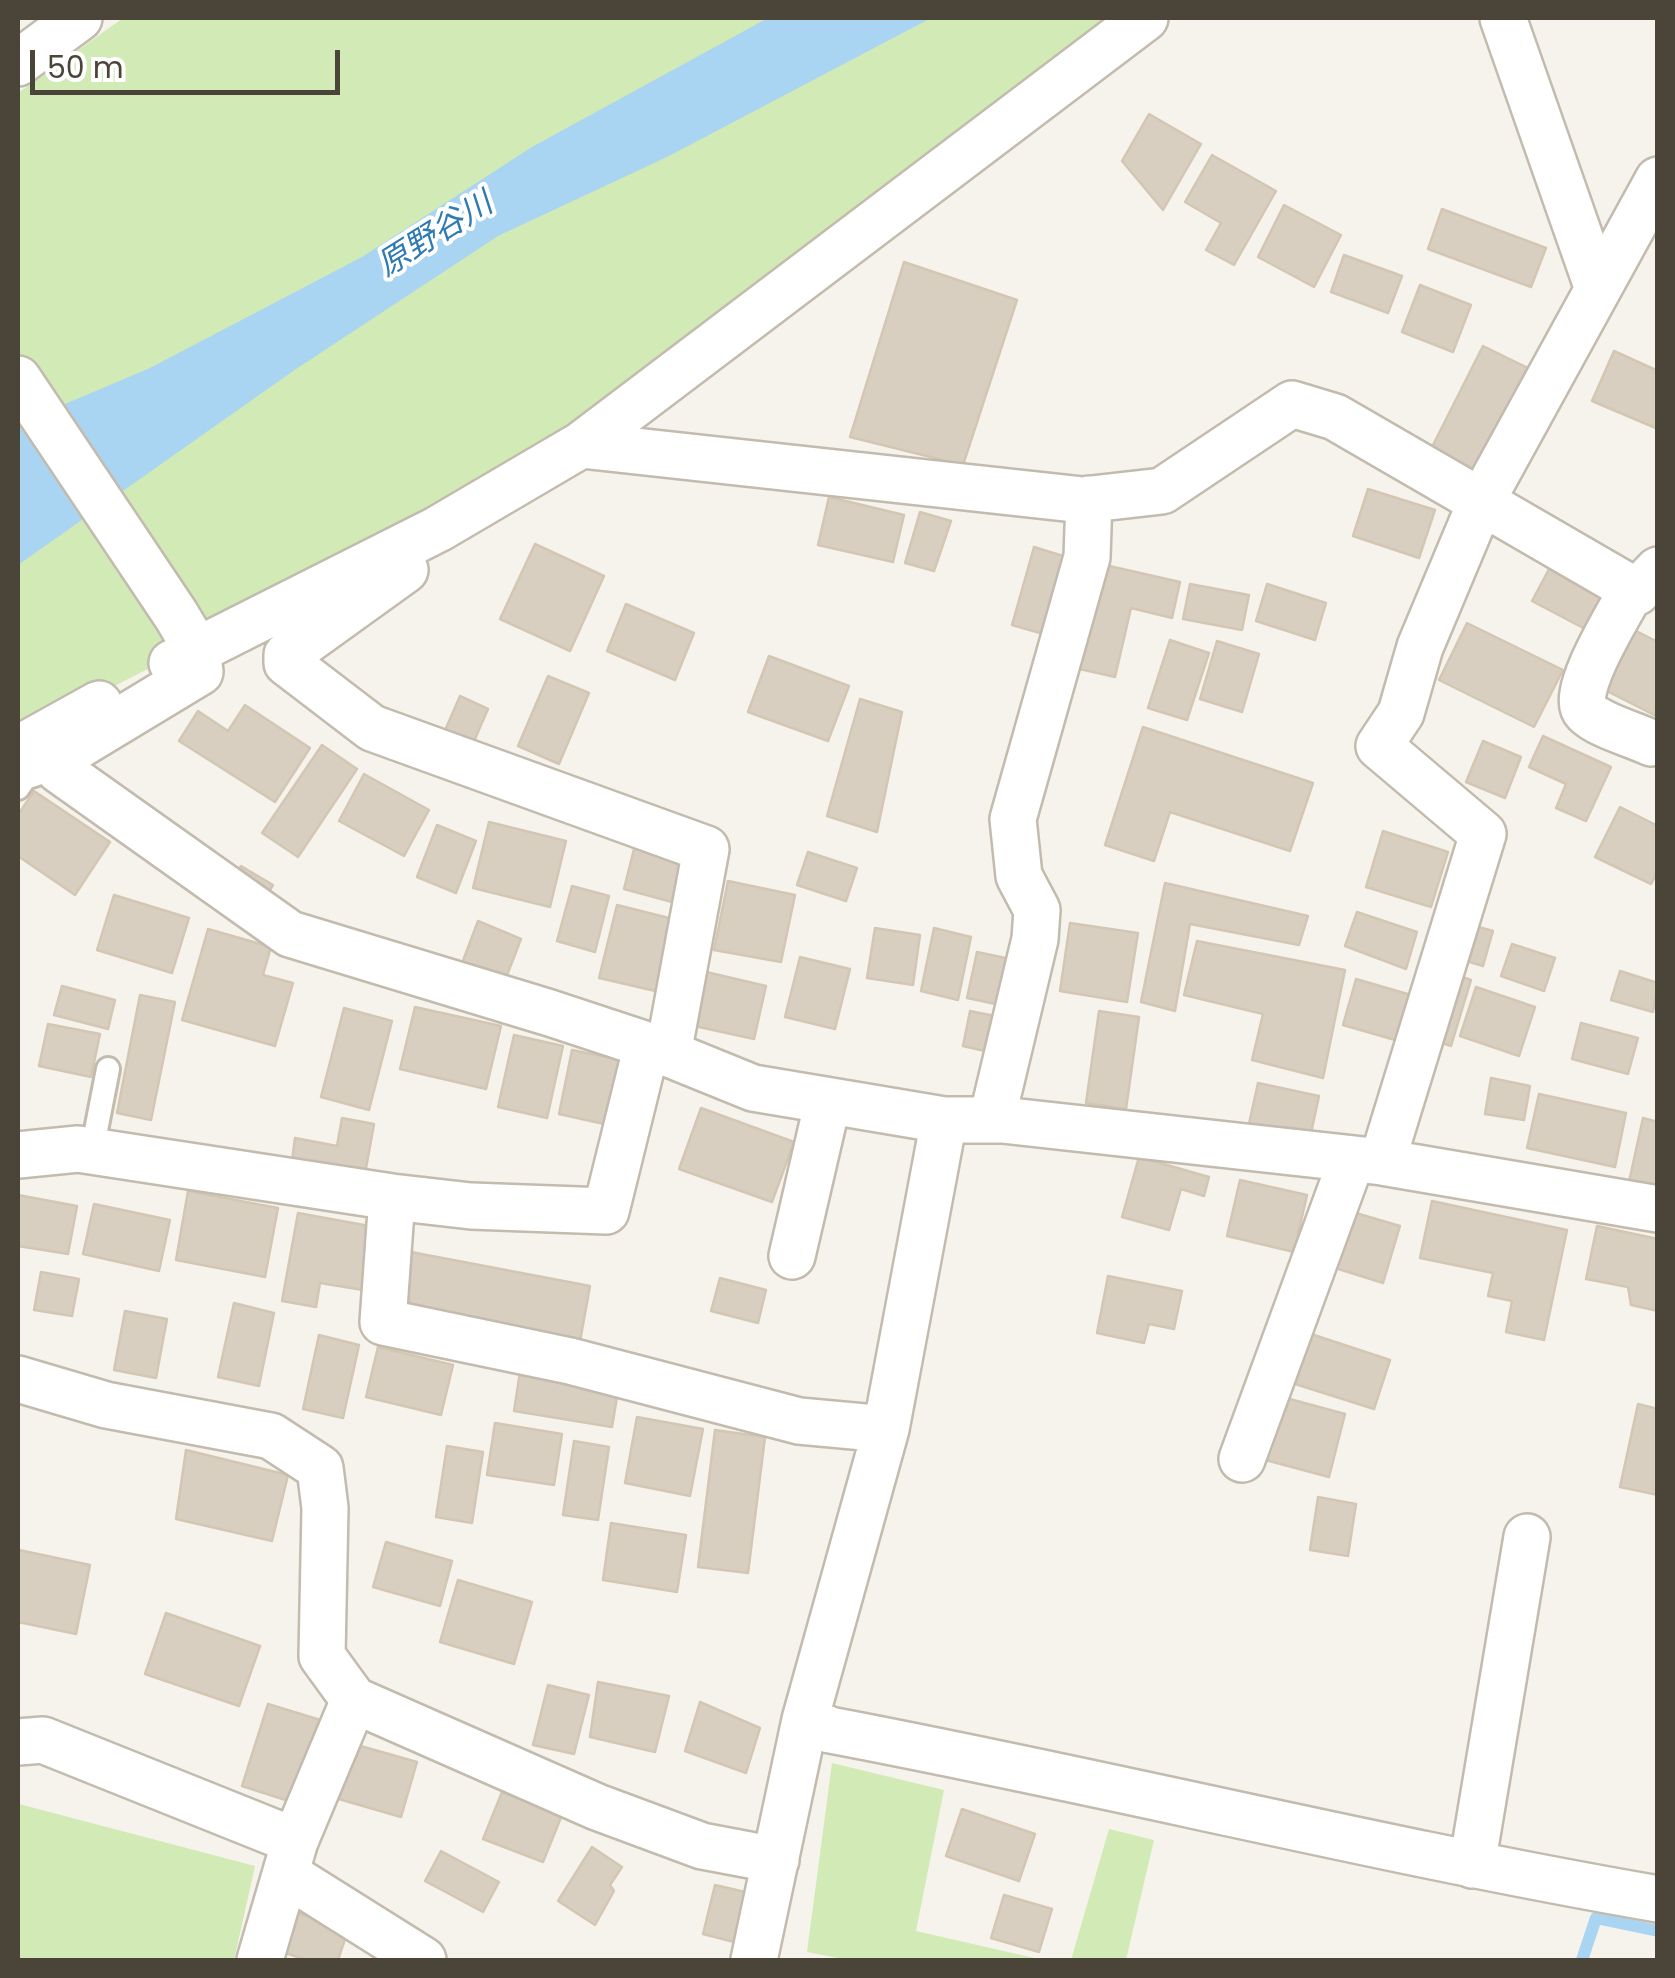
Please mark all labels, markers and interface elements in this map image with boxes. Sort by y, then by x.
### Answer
scale bar [35,30,345,92]
text: 50 m [47,46,124,89]
water label: 原野谷川 [372,186,500,286]

